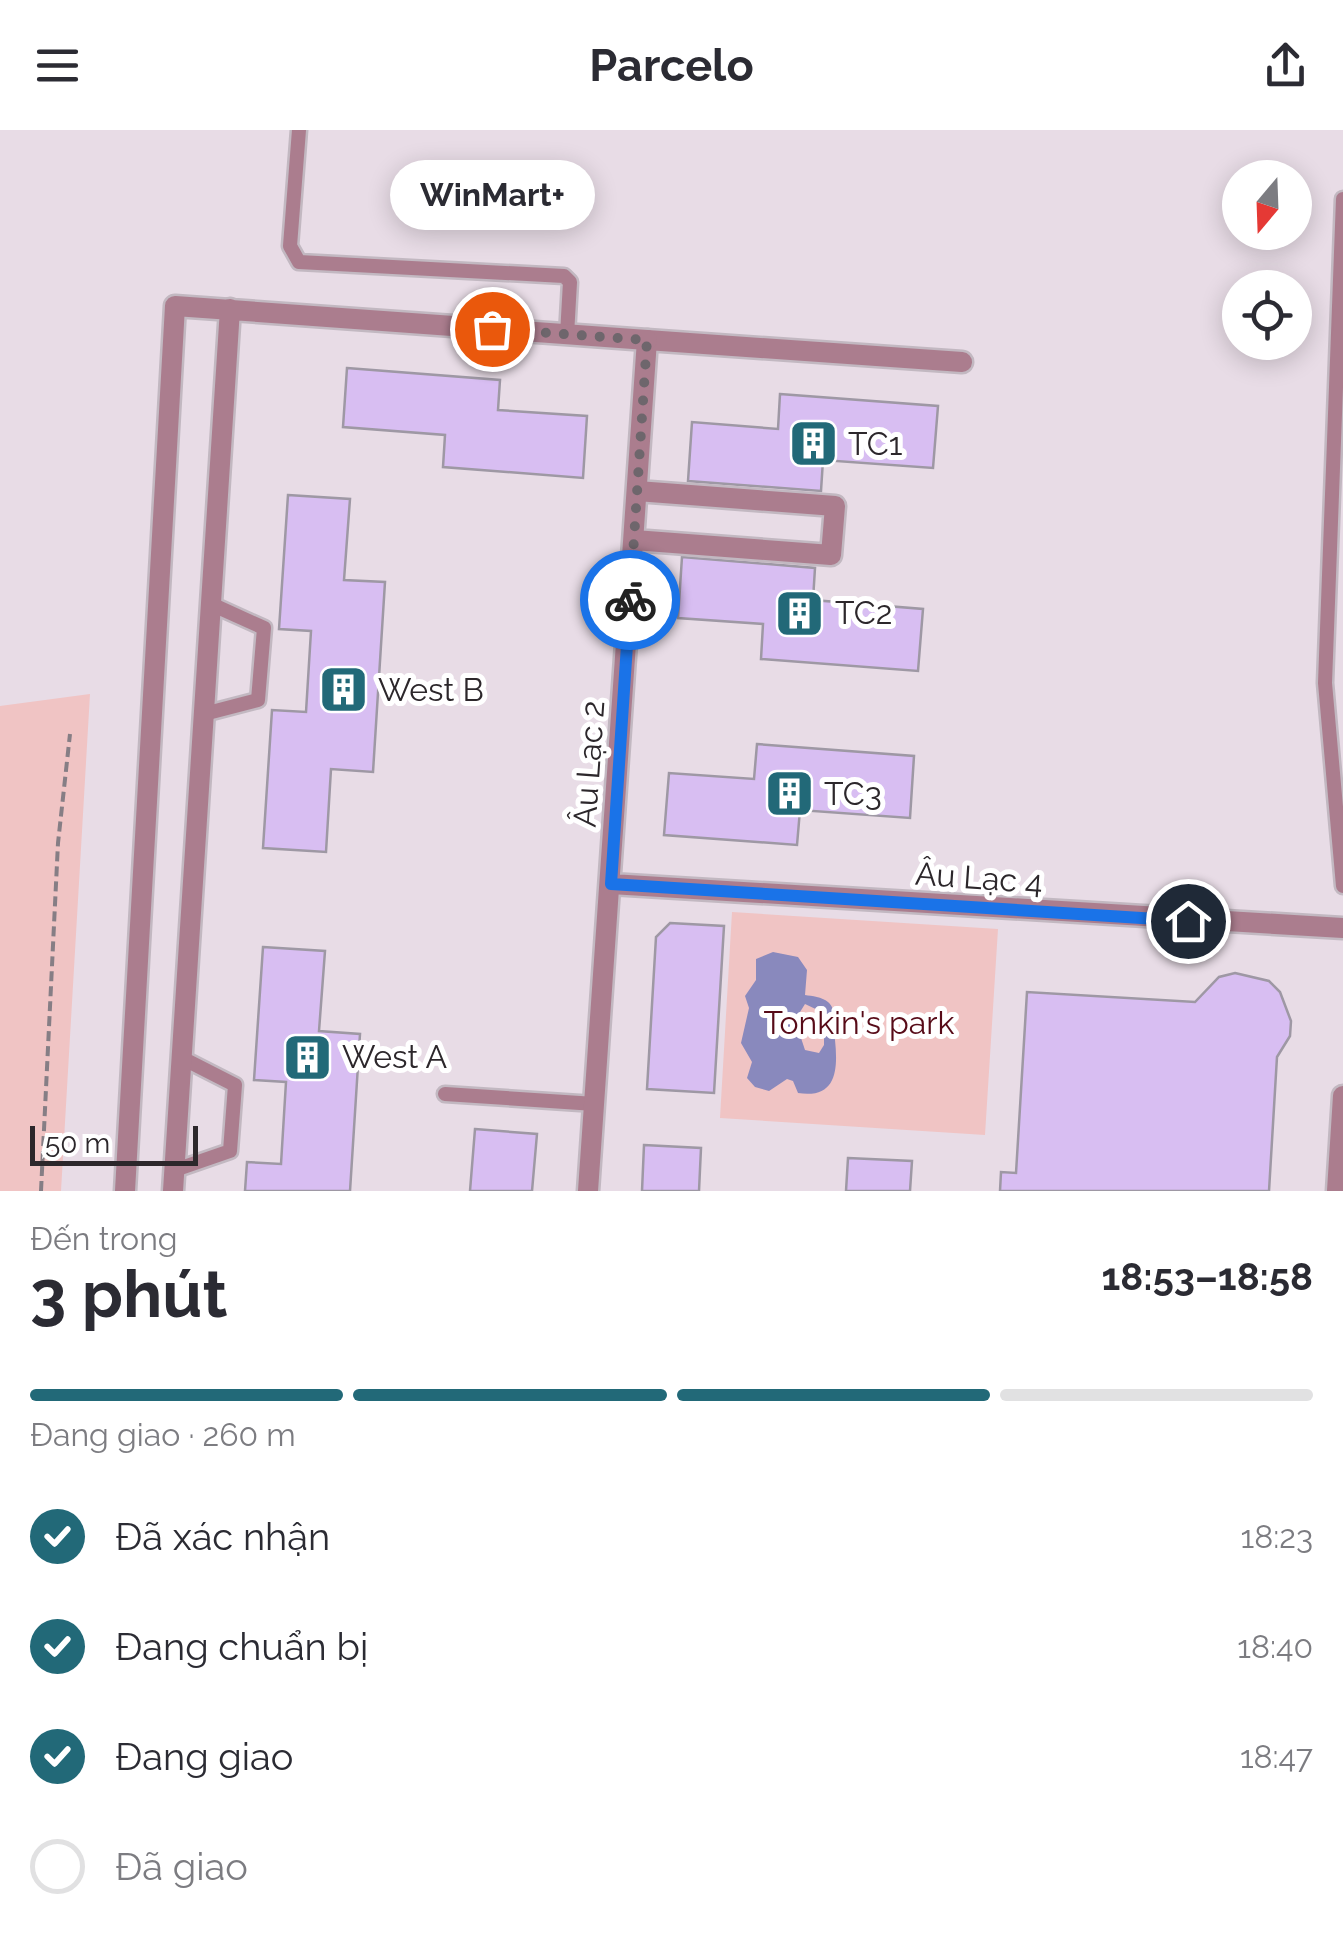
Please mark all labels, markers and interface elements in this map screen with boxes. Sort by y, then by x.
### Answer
icon: menu [30,38,85,93]
icon: share [1258,38,1313,93]
text: Parcelo [589,39,754,92]
callout: WinMart+ [390,159,594,229]
north arrow [1222,160,1312,250]
map controls [1222,160,1312,360]
text: WinMart+ [420,176,565,213]
button: locate [1222,270,1312,360]
pin [450,287,535,372]
icon: bag [465,302,520,357]
building icon: TC1 [787,418,839,470]
place label: TC1 [848,425,902,462]
courier [580,550,680,650]
icon: bike [603,573,658,628]
building icon: TC2 [774,587,826,639]
place label: TC2 [835,594,892,631]
building icon: West B [317,664,369,716]
place label: West B [378,671,484,708]
street label: Âu Lạc 2 [566,699,611,829]
building icon: TC3 [763,768,815,820]
place label: TC3 [824,775,882,812]
street label: Âu Lạc 4 [914,855,1044,900]
pin [1146,879,1231,964]
icon: home [1161,894,1216,949]
park label: Tonkin's park [764,1004,955,1041]
building icon: West A [281,1031,333,1083]
place label: West A [342,1038,447,1075]
scale bar [30,1121,198,1166]
text: 50 m [45,1127,110,1160]
text: Đến trong [30,1220,178,1257]
text: 18:53–18:58 [1102,1254,1313,1299]
text: 3 phút [30,1256,227,1332]
text: Đang giao · 260 m [30,1416,296,1453]
icon: check [30,1509,85,1564]
text: Đã xác nhận [115,1514,330,1559]
text: 18:23 [1241,1518,1313,1555]
icon: check [30,1619,85,1674]
text: Đang chuẩn bị [115,1624,368,1669]
text: 18:40 [1237,1628,1313,1665]
icon: check [30,1729,85,1784]
text: Đang giao [115,1734,293,1779]
text: 18:47 [1240,1738,1313,1775]
text: Đã giao [115,1844,248,1889]

